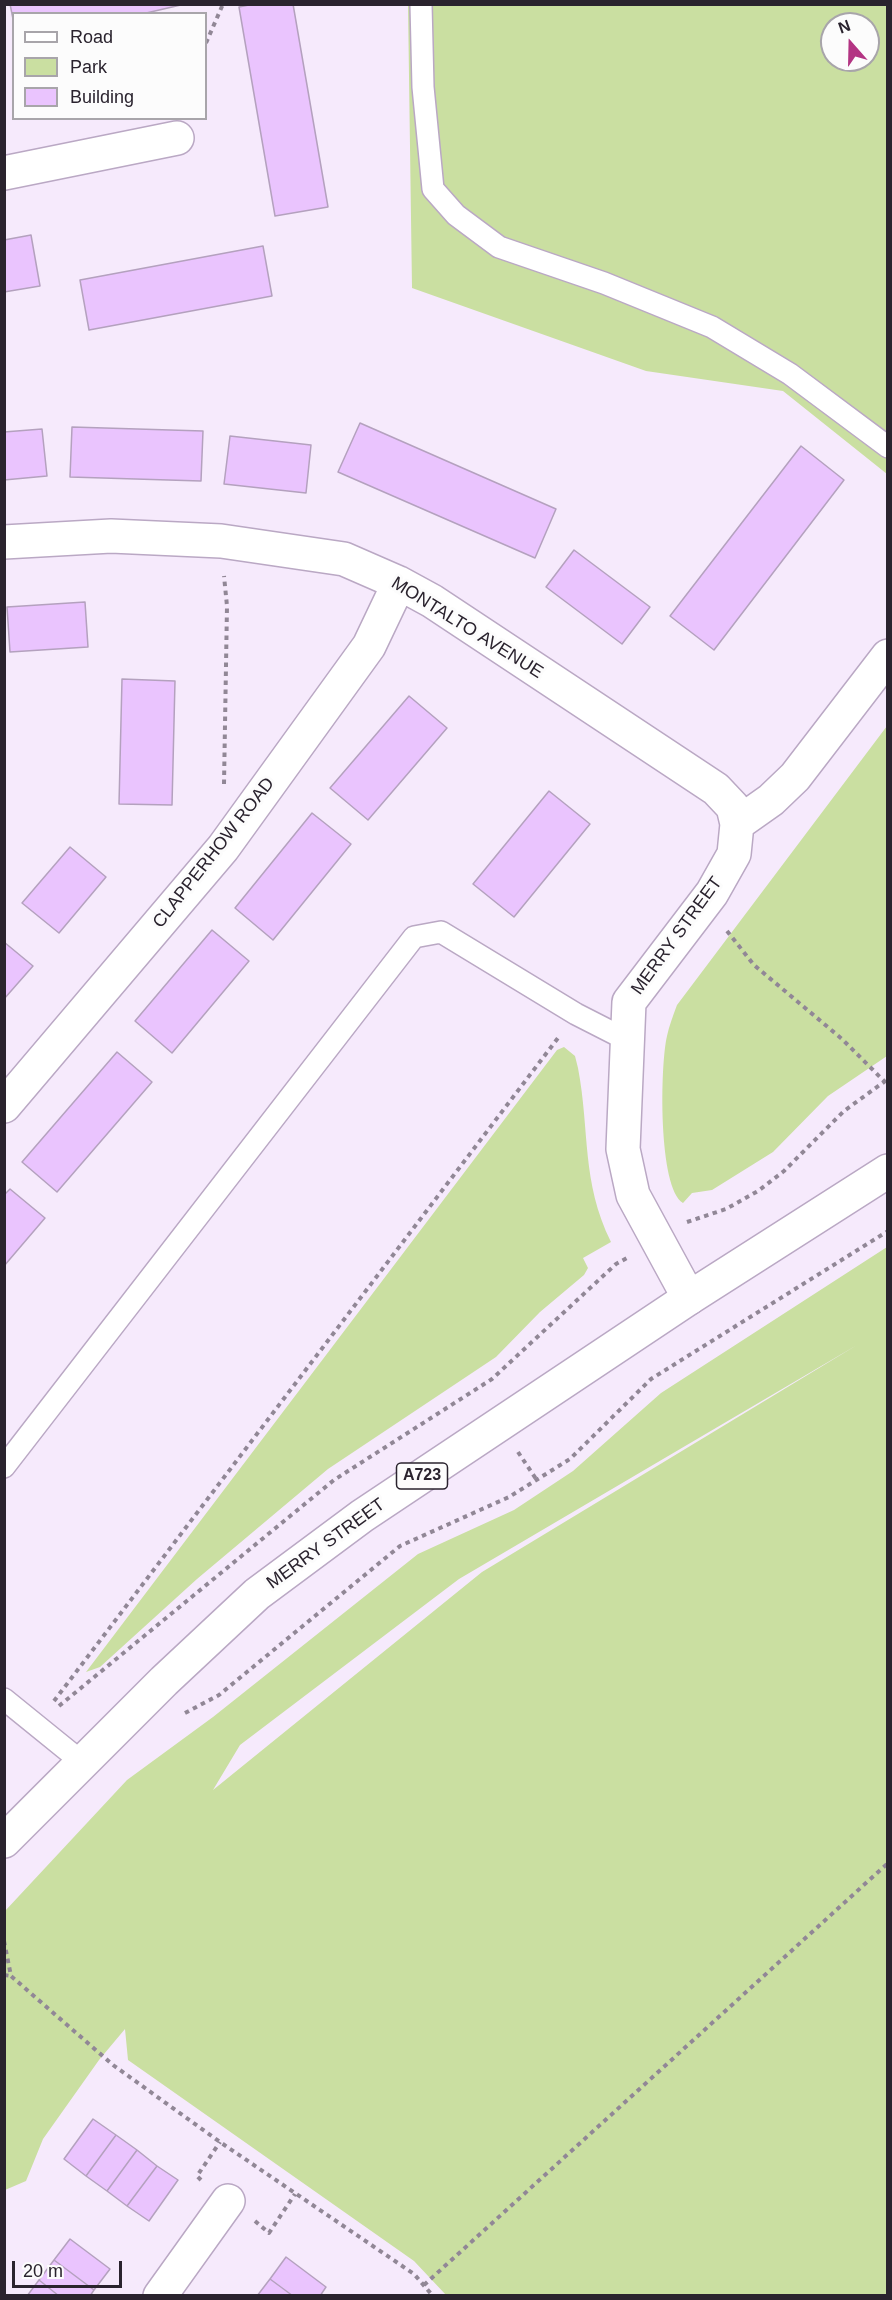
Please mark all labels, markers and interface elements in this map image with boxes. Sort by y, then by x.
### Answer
legend [12,12,207,120]
north arrow [820,12,880,72]
text: N [836,17,853,36]
text: Road [70,27,113,47]
text: Park [70,57,107,77]
text: Building [70,87,134,107]
street label: MONTALTO AVENUE [387,573,547,683]
street label: CLAPPERHOW ROAD [149,773,279,933]
street label: MERRY STREET [627,873,727,999]
road number: A723 [396,1463,448,1489]
street label: MERRY STREET [263,1494,389,1594]
scale bar [15,2249,124,2287]
text: 20 m [23,2261,63,2281]

